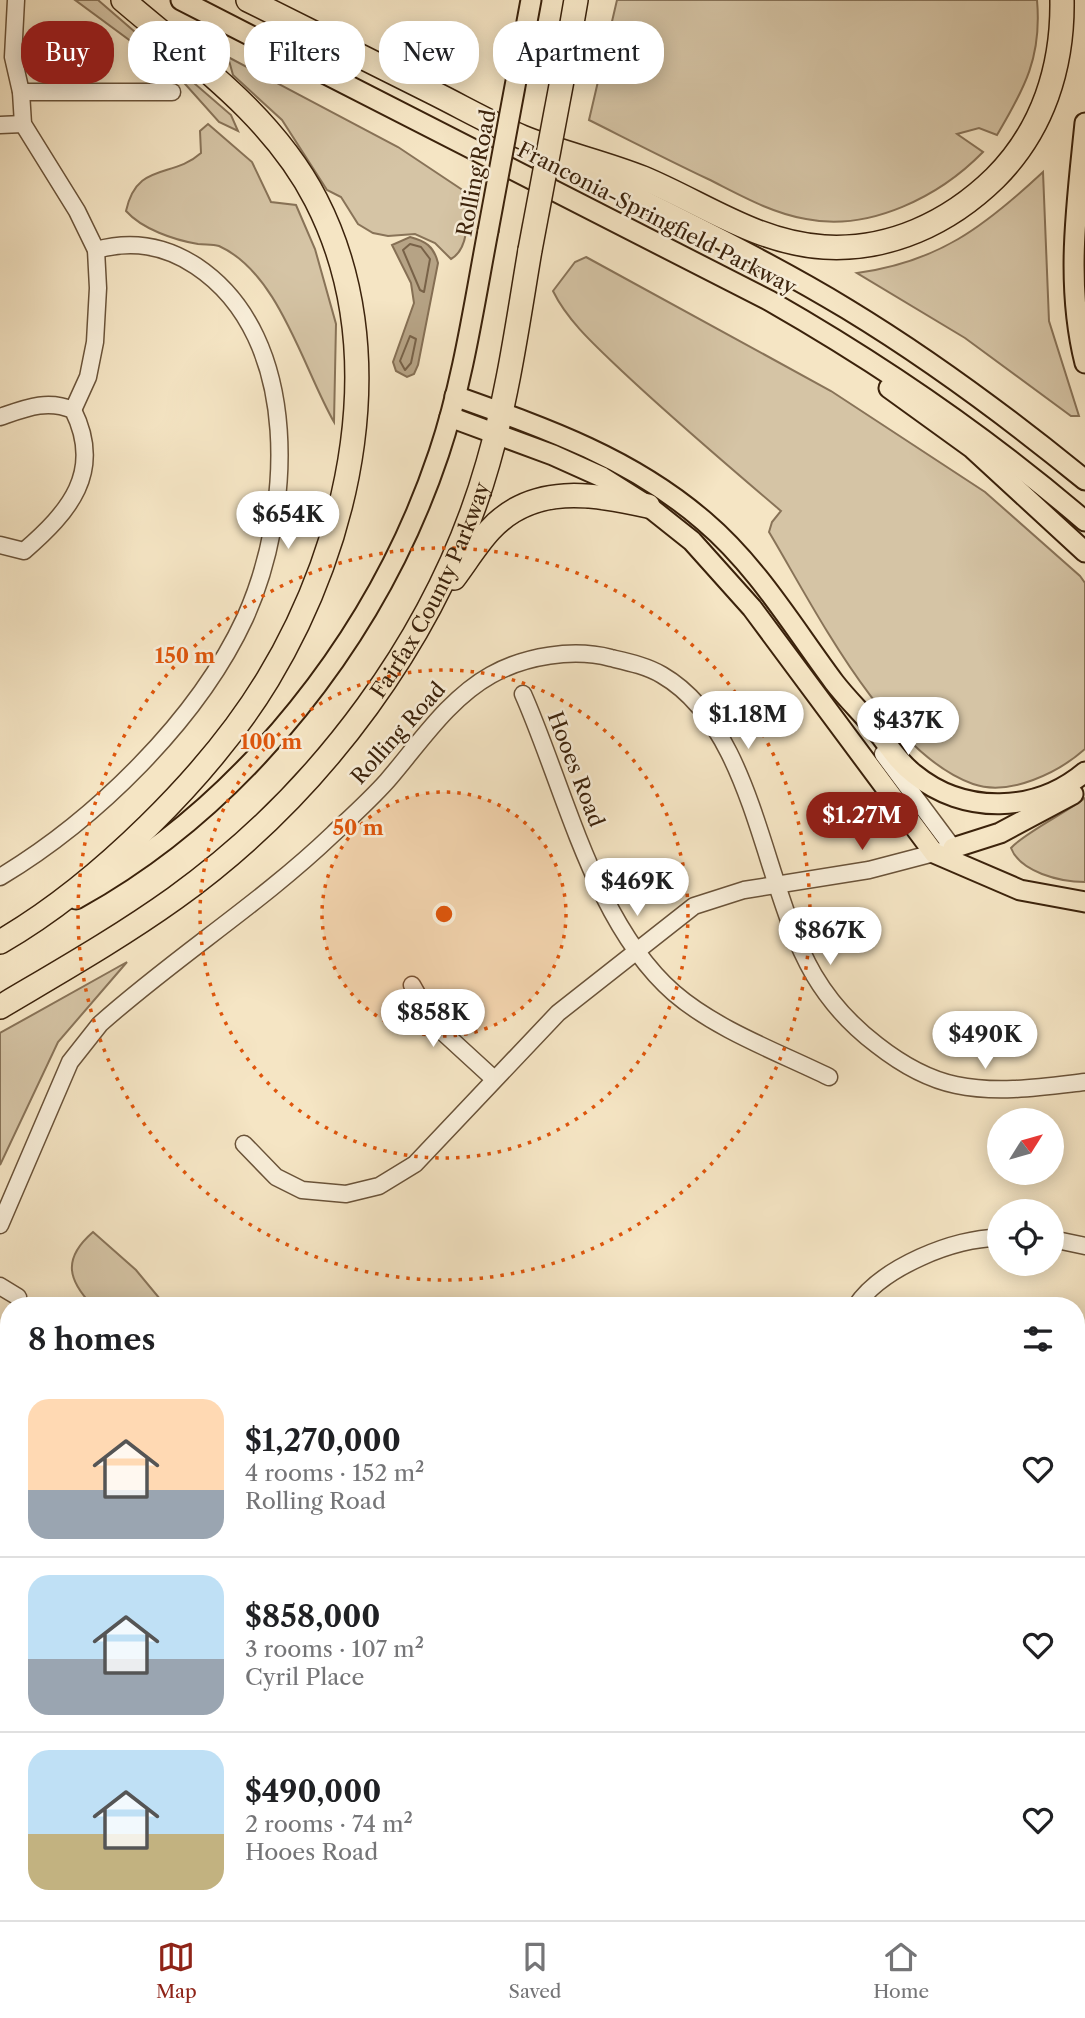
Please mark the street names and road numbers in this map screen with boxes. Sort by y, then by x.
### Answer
street label: Rolling Road [451,107,501,239]
street label: Franconia-Springfield Parkway [513,137,801,299]
street label: Fairfax County Parkway [365,478,494,702]
street label: Rolling Road [346,677,450,789]
street label: Hooes Road [543,708,610,830]

